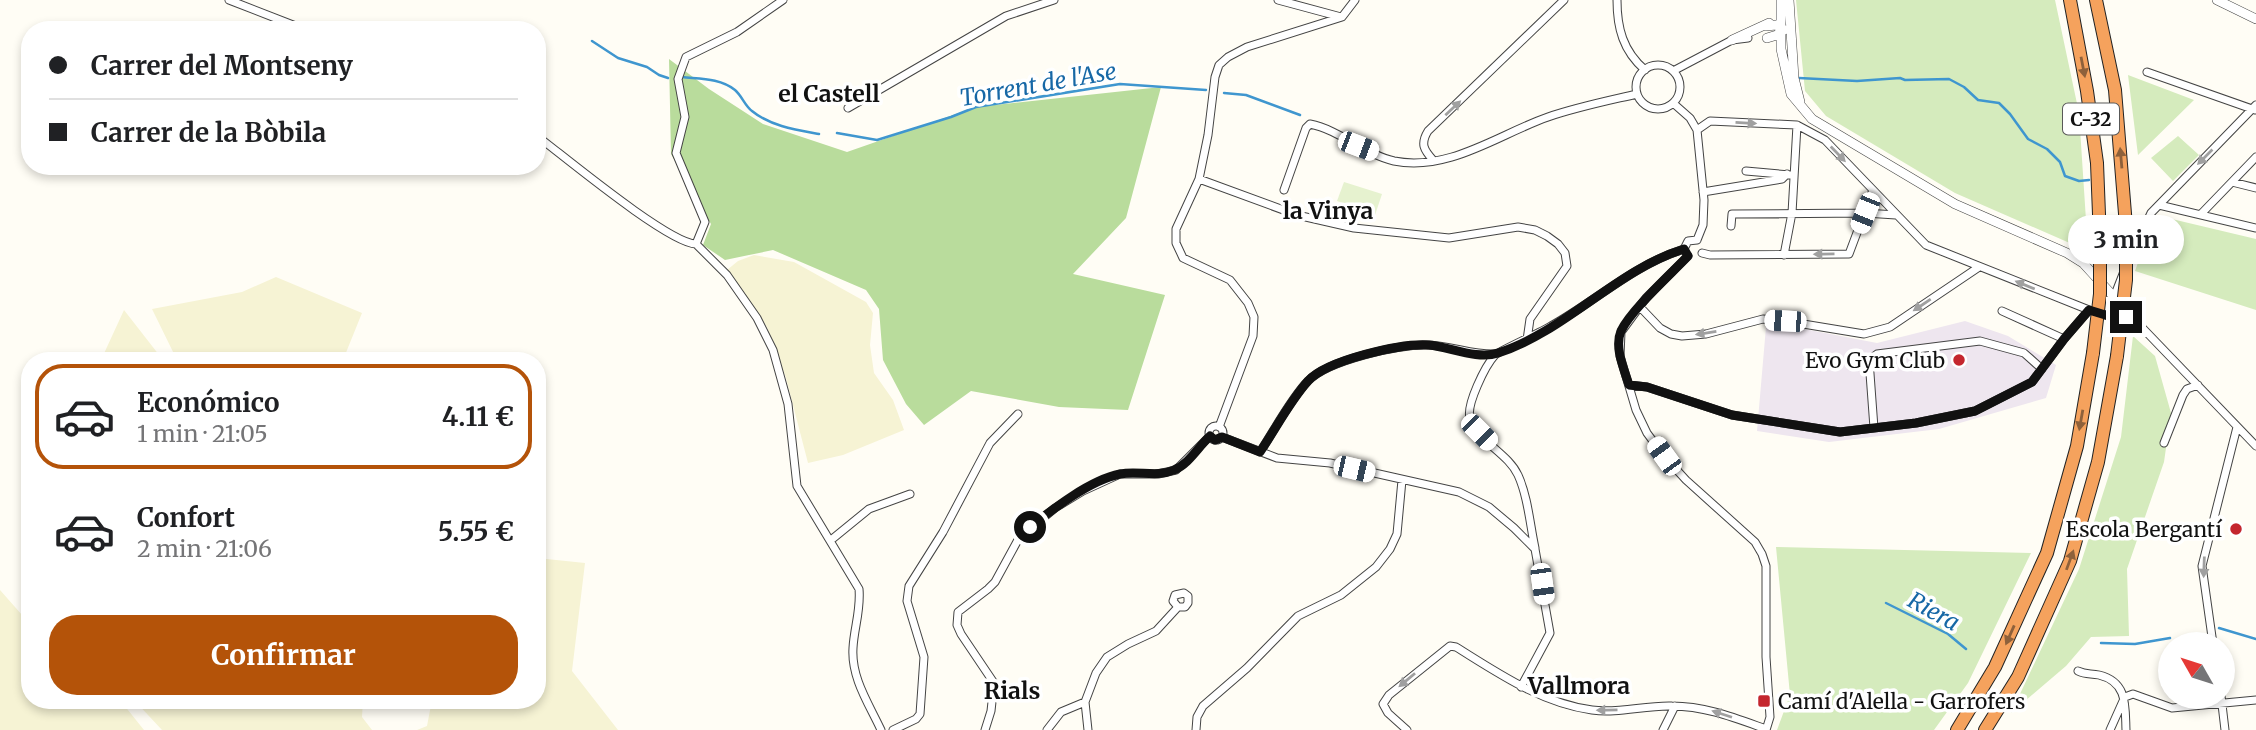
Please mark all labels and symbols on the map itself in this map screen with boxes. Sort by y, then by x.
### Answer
water label: Torrent de l'Ase [957,56,1119,112]
one-way arrow [2077,56,2088,78]
district label: el Castell [778,79,880,108]
one-way arrow [1444,100,1461,116]
road number: C-32 [2063,104,2119,134]
one-way arrow [1735,118,1757,129]
car [1335,129,1382,163]
one-way arrow [1830,145,1846,162]
one-way arrow [2115,147,2126,169]
one-way arrow [2196,148,2213,165]
car [1848,190,1883,236]
district label: la Vinya [1283,196,1373,225]
callout: 3 min [2068,216,2184,264]
one-way arrow [1813,248,1835,260]
one-way arrow [2015,280,2036,291]
one-way arrow [1913,298,1931,312]
route end [2110,301,2142,333]
car [1764,309,1807,333]
one-way arrow [1695,328,1717,339]
place label: Evo Gym Club [1805,347,1945,374]
marker: Evo Gym Club [1951,352,1967,368]
one-way arrow [2076,409,2087,431]
car [1457,410,1502,454]
car [1644,433,1685,479]
car [1332,454,1377,484]
route start [1014,511,1046,543]
place label: Escola Bergantí [2066,516,2223,543]
marker: Escola Bergantí [2228,521,2244,537]
one-way arrow [2064,549,2075,570]
one-way arrow [2198,556,2210,578]
car [1529,562,1556,606]
water label: Riera [1903,585,1965,637]
one-way arrow [2004,625,2016,645]
north arrow [2158,632,2235,709]
district label: Vallmora [1527,671,1630,700]
one-way arrow [1399,672,1416,687]
district label: Rials [984,676,1040,705]
place label: Camí d'Alella - Garrofers [1778,688,2025,715]
marker: Camí d'Alella - Garrofers [1756,693,1772,709]
one-way arrow [1596,704,1618,716]
one-way arrow [1711,708,1732,718]

